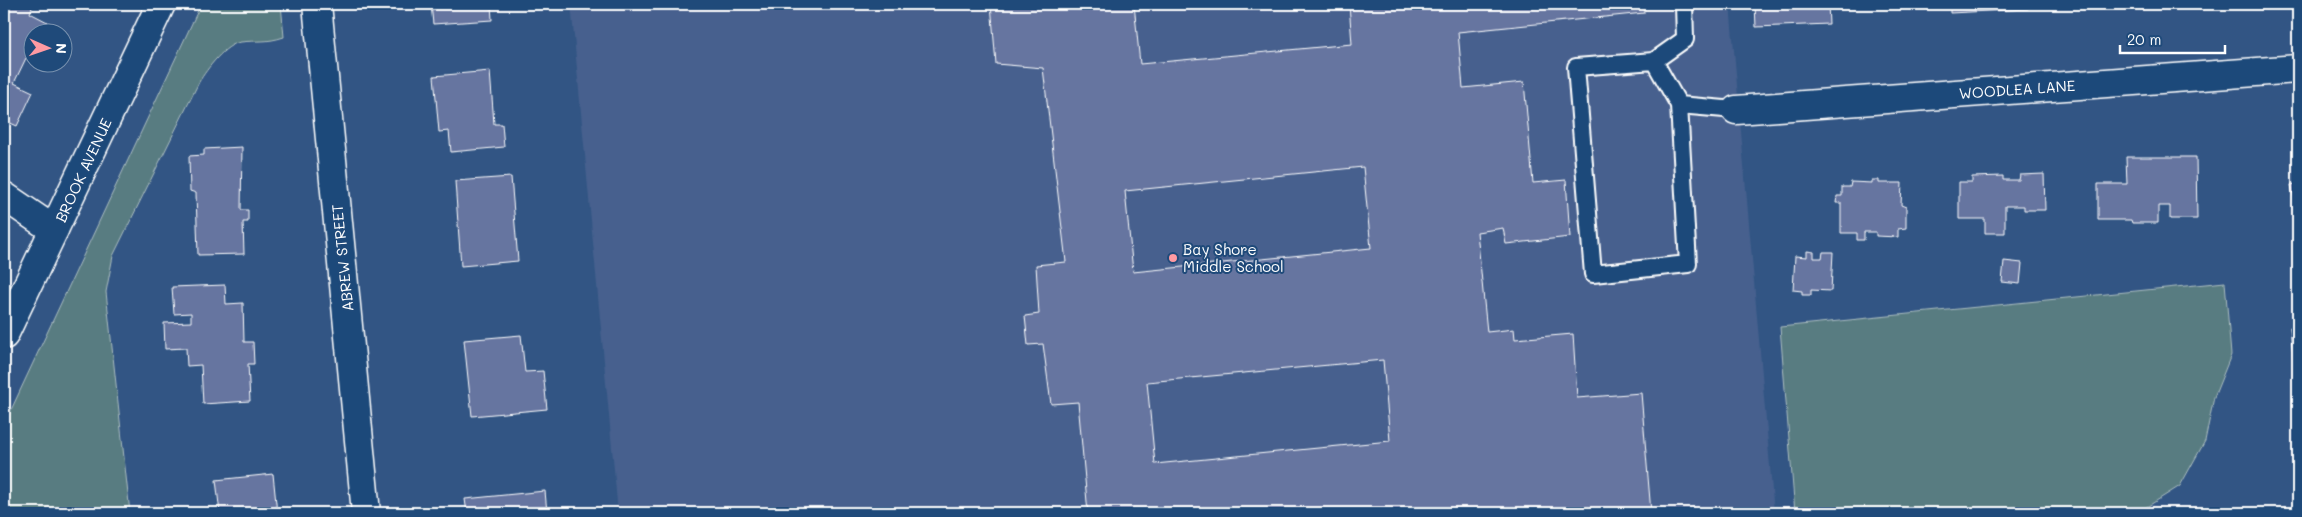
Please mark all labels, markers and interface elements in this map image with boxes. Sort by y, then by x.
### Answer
north arrow [22,22,72,72]
scale bar [2120,22,2224,54]
text: 20 m [2127,29,2161,49]
text: N [52,43,71,54]
street label: WOODLEA LANE [1958,75,2076,103]
street label: BROOK AVENUE [50,114,116,225]
street label: ABREW STREET [326,203,358,313]
place label: Bay Shore Middle School [1183,239,1284,276]
marker: Bay Shore Middle School [1167,252,1179,264]

